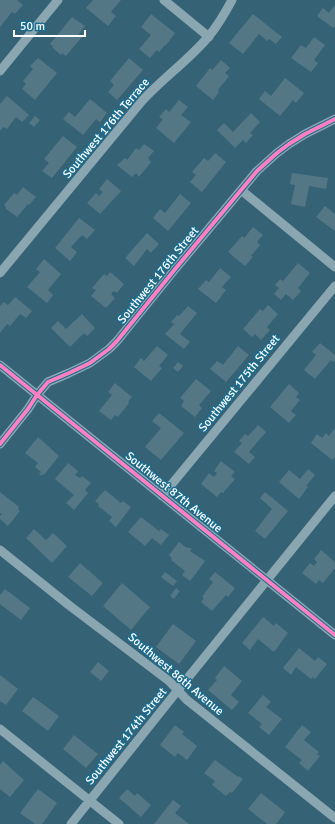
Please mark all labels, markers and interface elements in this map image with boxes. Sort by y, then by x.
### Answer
scale bar [14,12,85,38]
text: 50 m [20,19,45,34]
street label: Southwest 176th Terrace [60,75,153,182]
street label: Southwest 176th Street [115,224,202,327]
street label: Southwest 175th Street [196,332,283,435]
street label: Southwest 87th Avenue [122,449,225,536]
street label: Southwest 86th Avenue [125,630,227,719]
street label: Southwest 174th Street [83,685,170,788]

